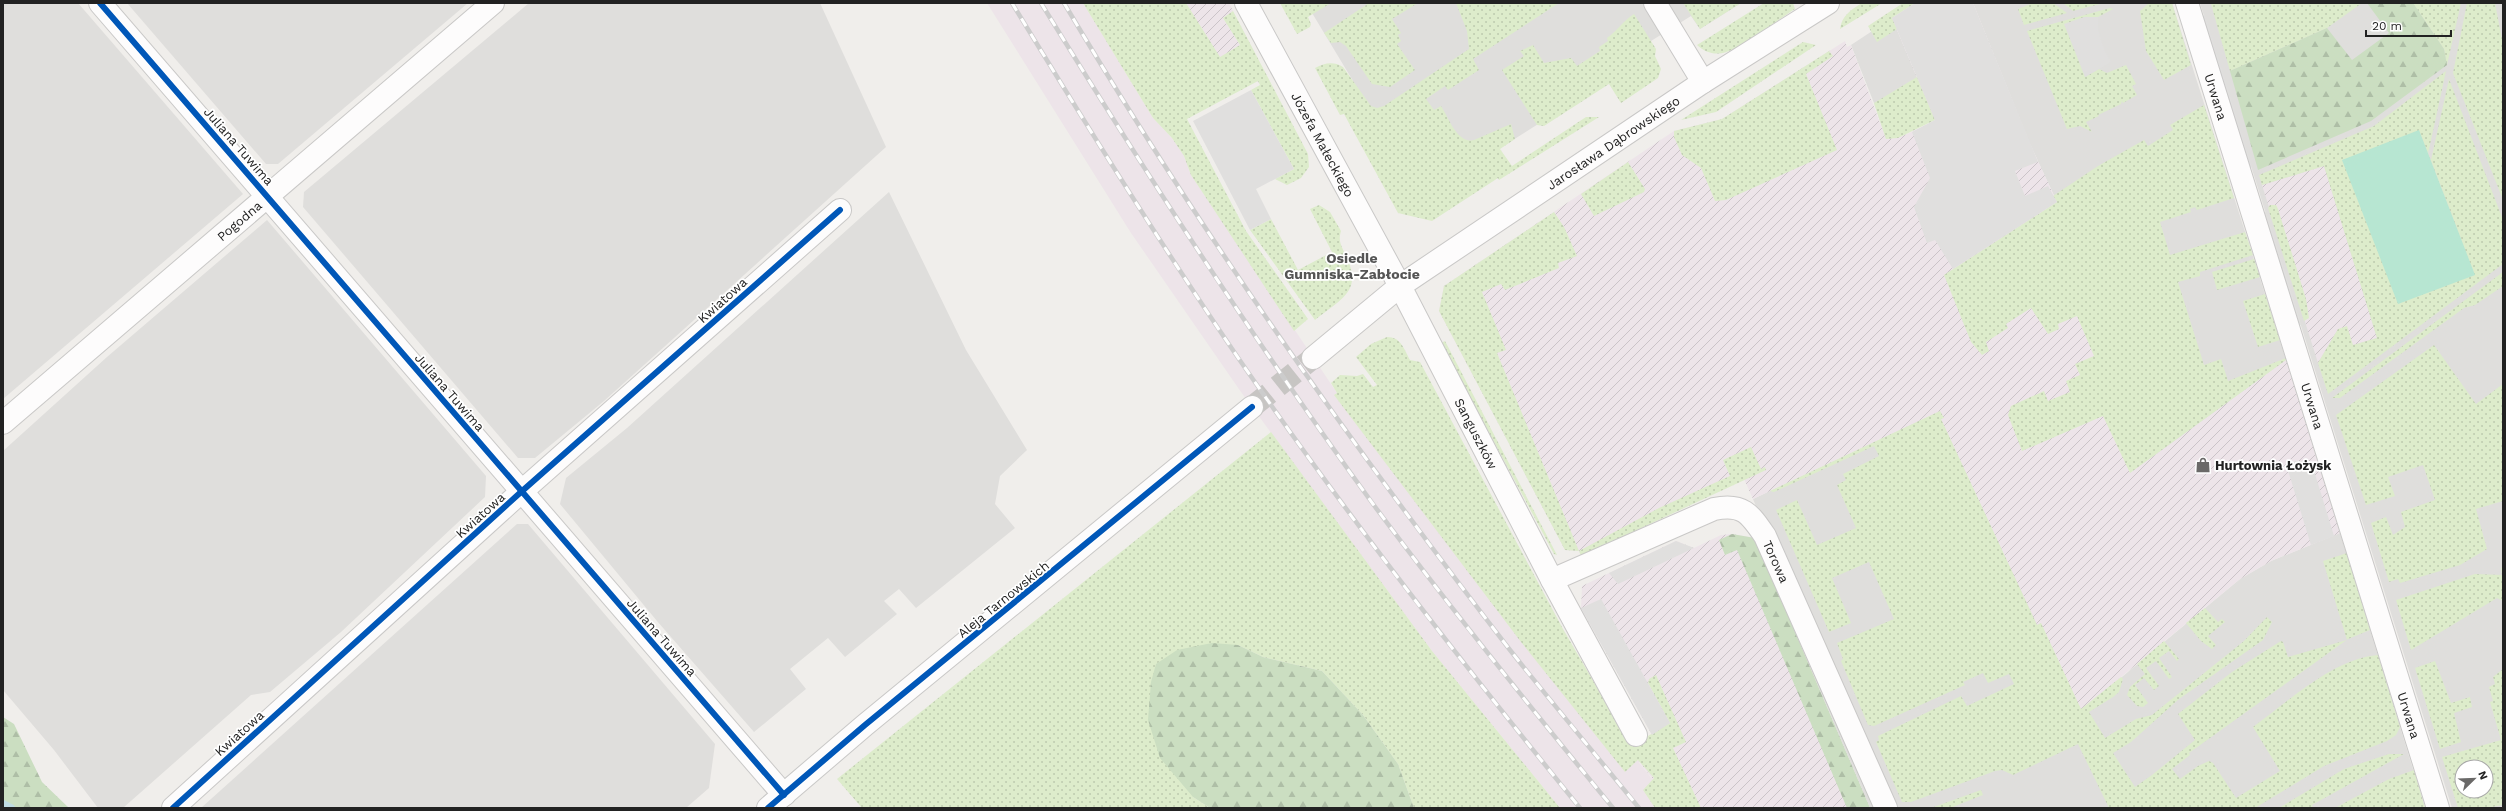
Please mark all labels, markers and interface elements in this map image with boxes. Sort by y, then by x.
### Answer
scale bar [2366,12,2451,38]
text: 20 m [2372,19,2402,33]
street label: Urwana [2201,72,2230,122]
street label: Józefa Małeckiego [1288,90,1357,200]
street label: Jarosława Dąbrowskiego [1544,93,1683,193]
street label: Juliana Tuwima [201,104,277,189]
street label: Pogodna [214,197,265,244]
district label: Osiedle Gumniska-Zabłocie [1284,250,1420,282]
street label: Kwiatowa [695,274,750,326]
street label: Juliana Tuwima [412,350,488,435]
street label: Urwana [2298,381,2327,432]
street label: Sanguszków [1451,396,1500,472]
shop icon: Hurtownia Łożysk [2194,456,2212,474]
place label: Hurtownia Łożysk [2215,458,2332,473]
street label: Kwiatowa [453,489,508,541]
street label: Torowa [1760,538,1792,586]
street label: Aleja Tarnowskich [955,558,1052,641]
street label: Juliana Tuwima [624,595,700,680]
street label: Urwana [2394,690,2423,741]
street label: Kwiatowa [212,707,267,759]
north arrow [2454,759,2494,799]
text: N [2475,769,2490,782]

